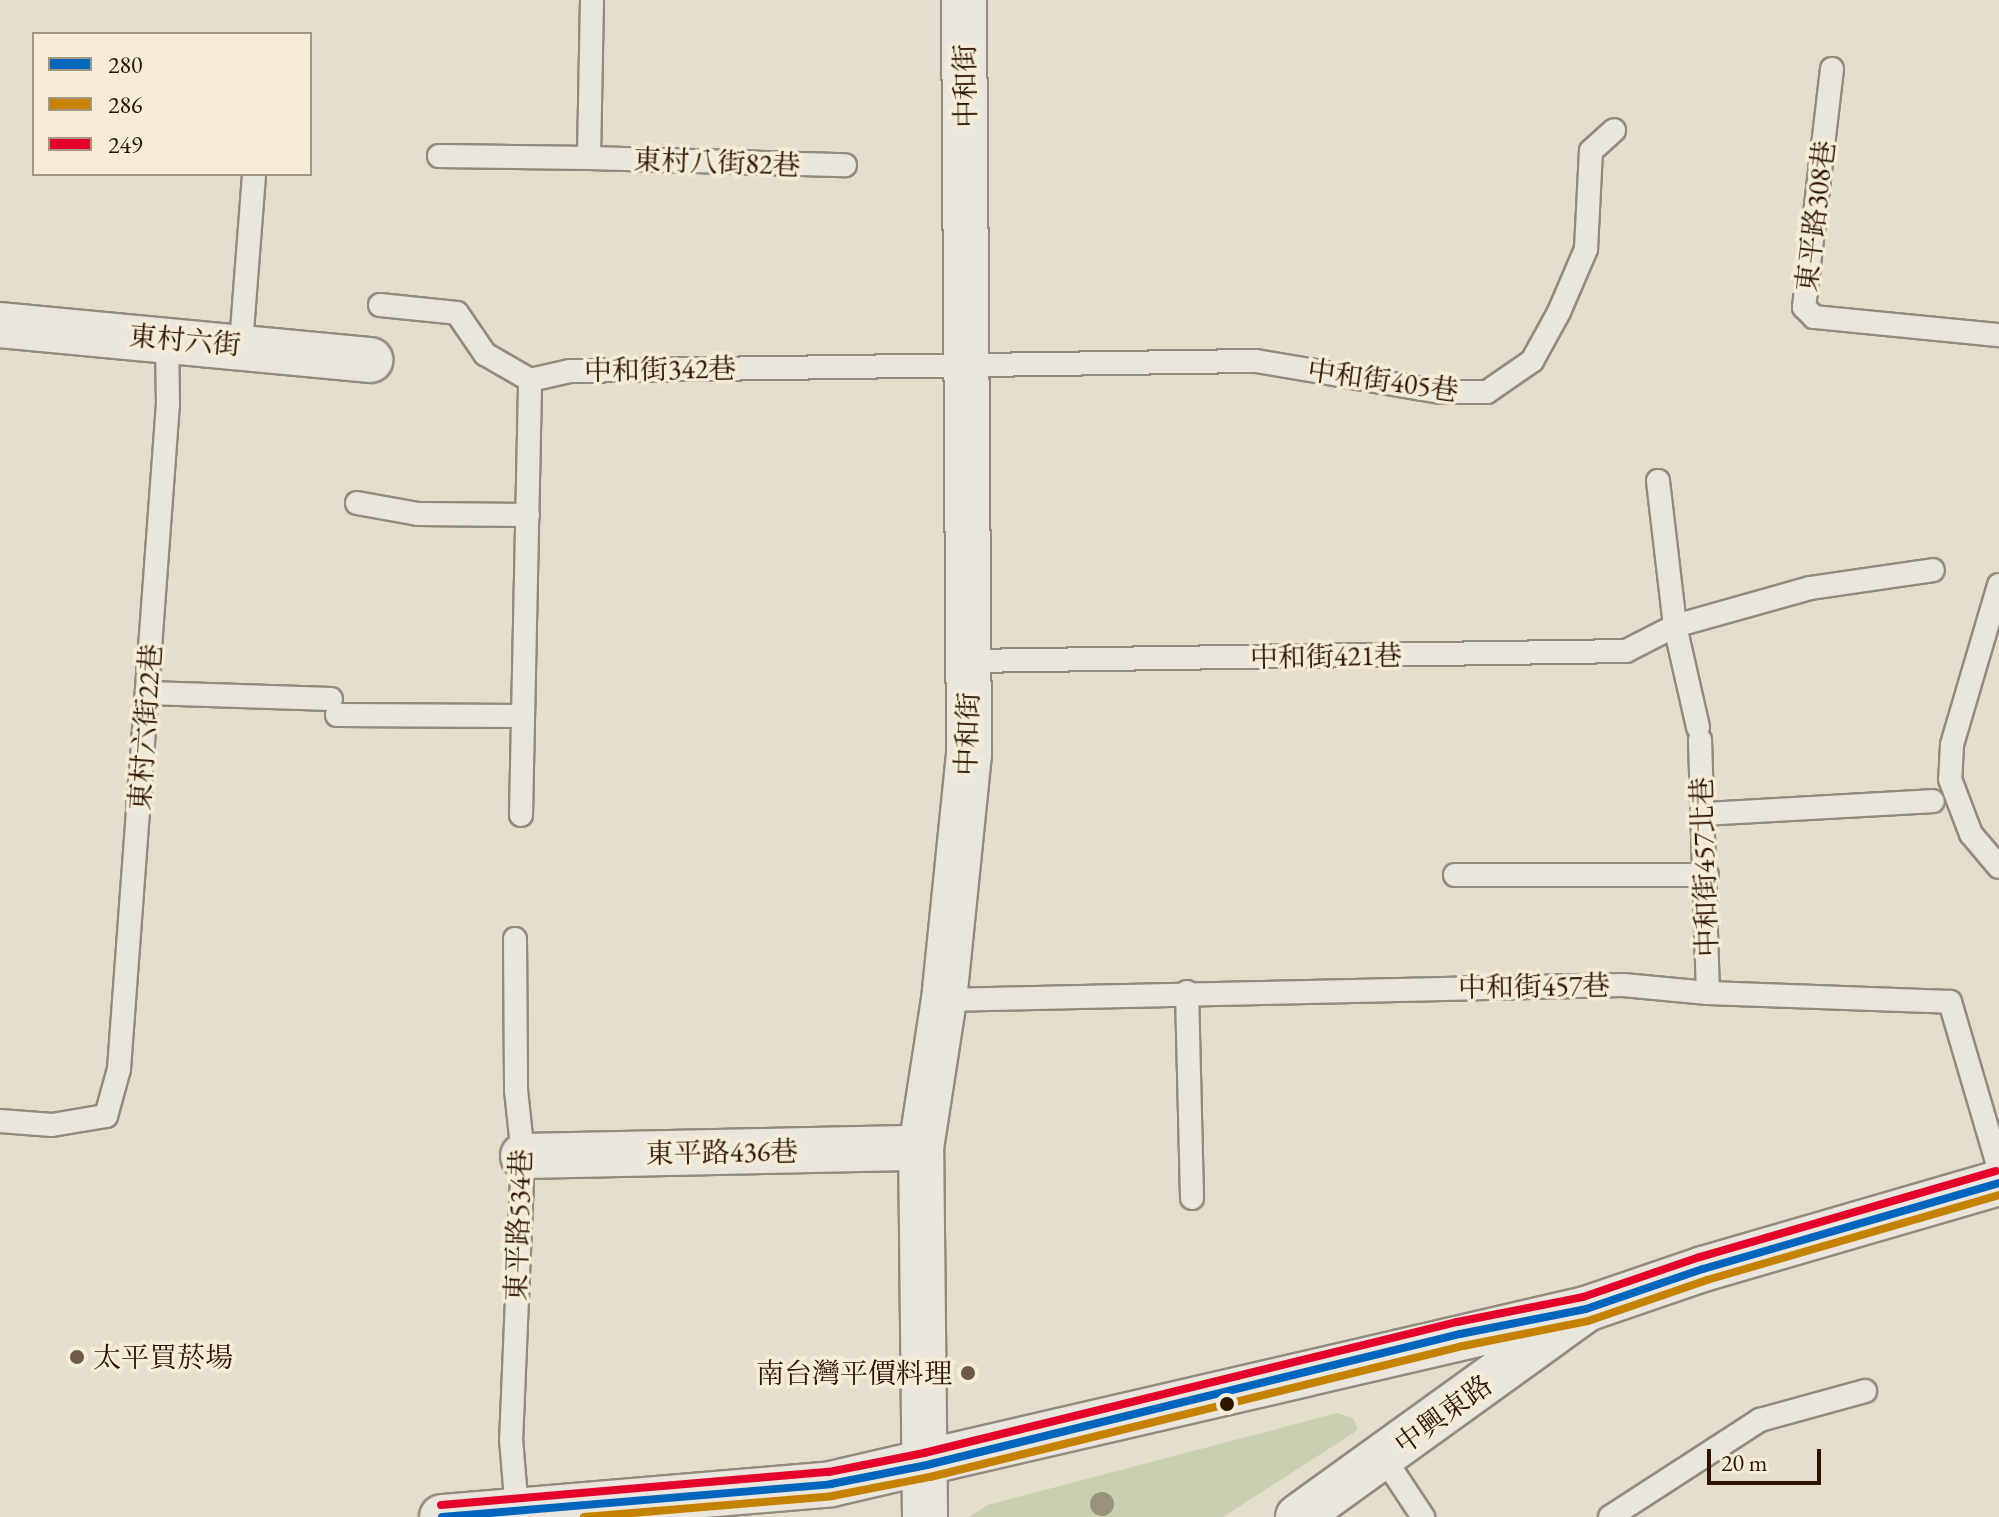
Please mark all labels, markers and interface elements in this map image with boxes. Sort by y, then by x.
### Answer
legend [32,32,312,176]
street label: 中和街 [947,44,983,128]
text: 280 [108,49,143,80]
text: 286 [108,89,143,120]
text: 249 [108,129,143,160]
street label: 東平路308巷 [1789,138,1841,294]
street label: 東村八街82巷 [633,142,801,182]
street label: 東村六街 [128,318,242,362]
street label: 中和街342巷 [584,351,736,387]
street label: 中和街405巷 [1305,353,1461,407]
street label: 中和街421巷 [1250,638,1402,674]
street label: 東村六街22巷 [122,643,168,811]
street label: 中和街 [949,691,985,777]
street label: 中和街457北巷 [1684,776,1724,958]
street label: 中和街457巷 [1458,968,1610,1004]
street label: 東平路436巷 [646,1134,798,1170]
street label: 東平路534巷 [499,1148,537,1302]
place label: 太平買菸場 [93,1340,233,1374]
marker: 太平買菸場 [68,1348,86,1366]
place label: 南台灣平價料理 [756,1356,952,1390]
marker: 南台灣平價料理 [959,1364,977,1382]
street label: 中興東路 [1388,1367,1498,1461]
unlabelled marker [1219,1396,1235,1412]
scale bar [1711,1433,1825,1483]
text: 20 m [1721,1447,1768,1478]

